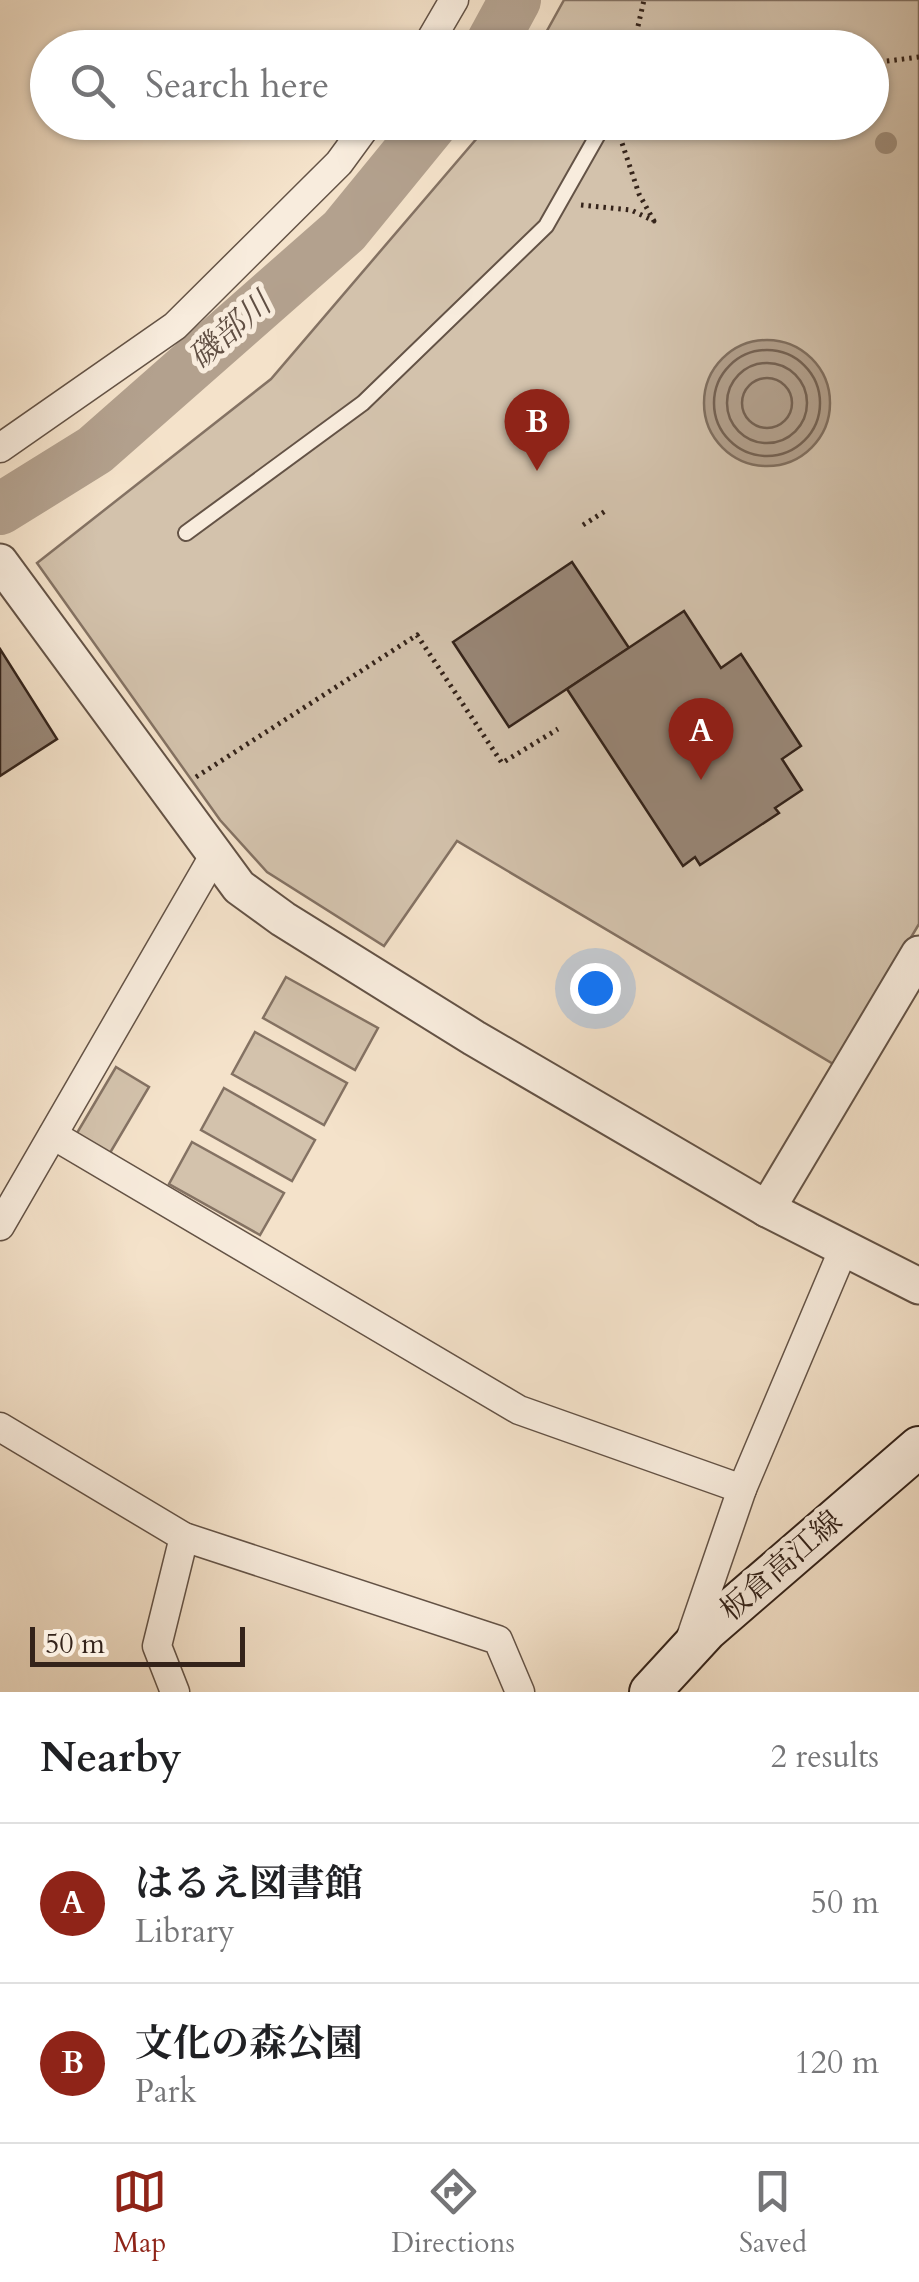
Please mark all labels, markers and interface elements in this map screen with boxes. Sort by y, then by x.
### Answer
search box [30,30,889,140]
icon: search [65,58,120,113]
text: Search here [145,59,329,111]
water label: 磯部川 [179,281,283,379]
pin: B [504,388,570,471]
pin: A [668,698,734,780]
your location [570,963,621,1014]
street label: 板倉高江線 [711,1501,851,1631]
scale bar [30,1622,245,1666]
text: 50 m [45,1625,105,1663]
text: Nearby [40,1729,182,1786]
text: 2 results [771,1735,879,1779]
text: はるえ図書館 [135,1858,363,1910]
text: A [60,1881,85,1925]
text: 50 m [811,1881,879,1925]
text: Library [135,1910,235,1954]
text: 文化の森公園 [135,2018,363,2070]
text: B [61,2041,84,2085]
text: 120 m [794,2041,879,2085]
text: Park [135,2070,197,2114]
tab: Map [112,2164,167,2262]
tab: Directions [391,2164,515,2262]
tab: Saved [739,2164,807,2262]

